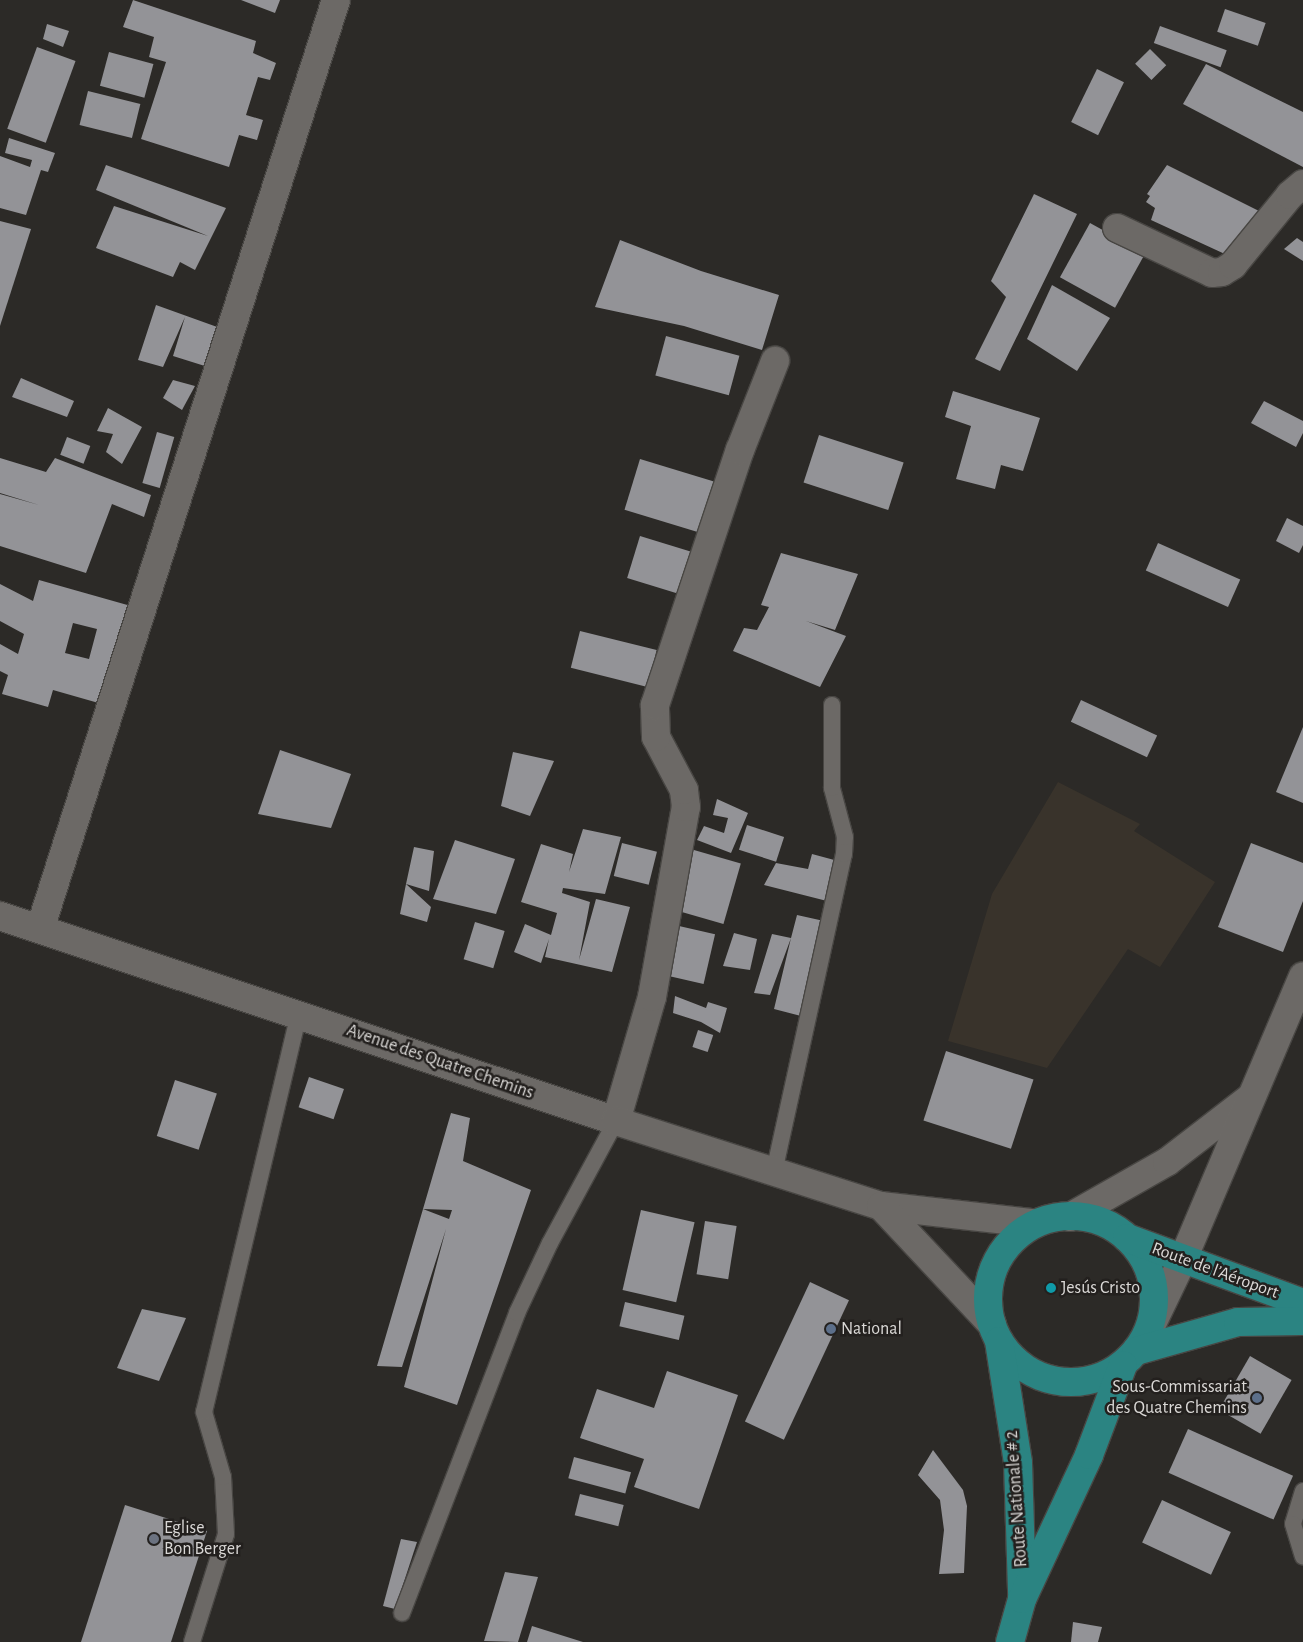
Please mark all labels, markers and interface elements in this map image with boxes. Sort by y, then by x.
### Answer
street label: Avenue des Quatre Chemins [344,1020,536,1104]
street label: Route de l’Aéroport [1149,1238,1281,1304]
place label: Jesús Cristo [1061,1277,1140,1299]
marker: Jesús Cristo [1045,1282,1057,1294]
place label: National [841,1318,902,1340]
marker: National [825,1323,837,1335]
place label: Sous-Commissariat des Quatre Chemins [1106,1377,1247,1420]
marker: Sous-Commissariat des Quatre Chemins [1251,1392,1263,1404]
street label: Route Nationale # 2 [1001,1430,1033,1568]
place label: Eglise Bon Berger [164,1518,241,1560]
marker: Eglise Bon Berger [148,1533,160,1545]

